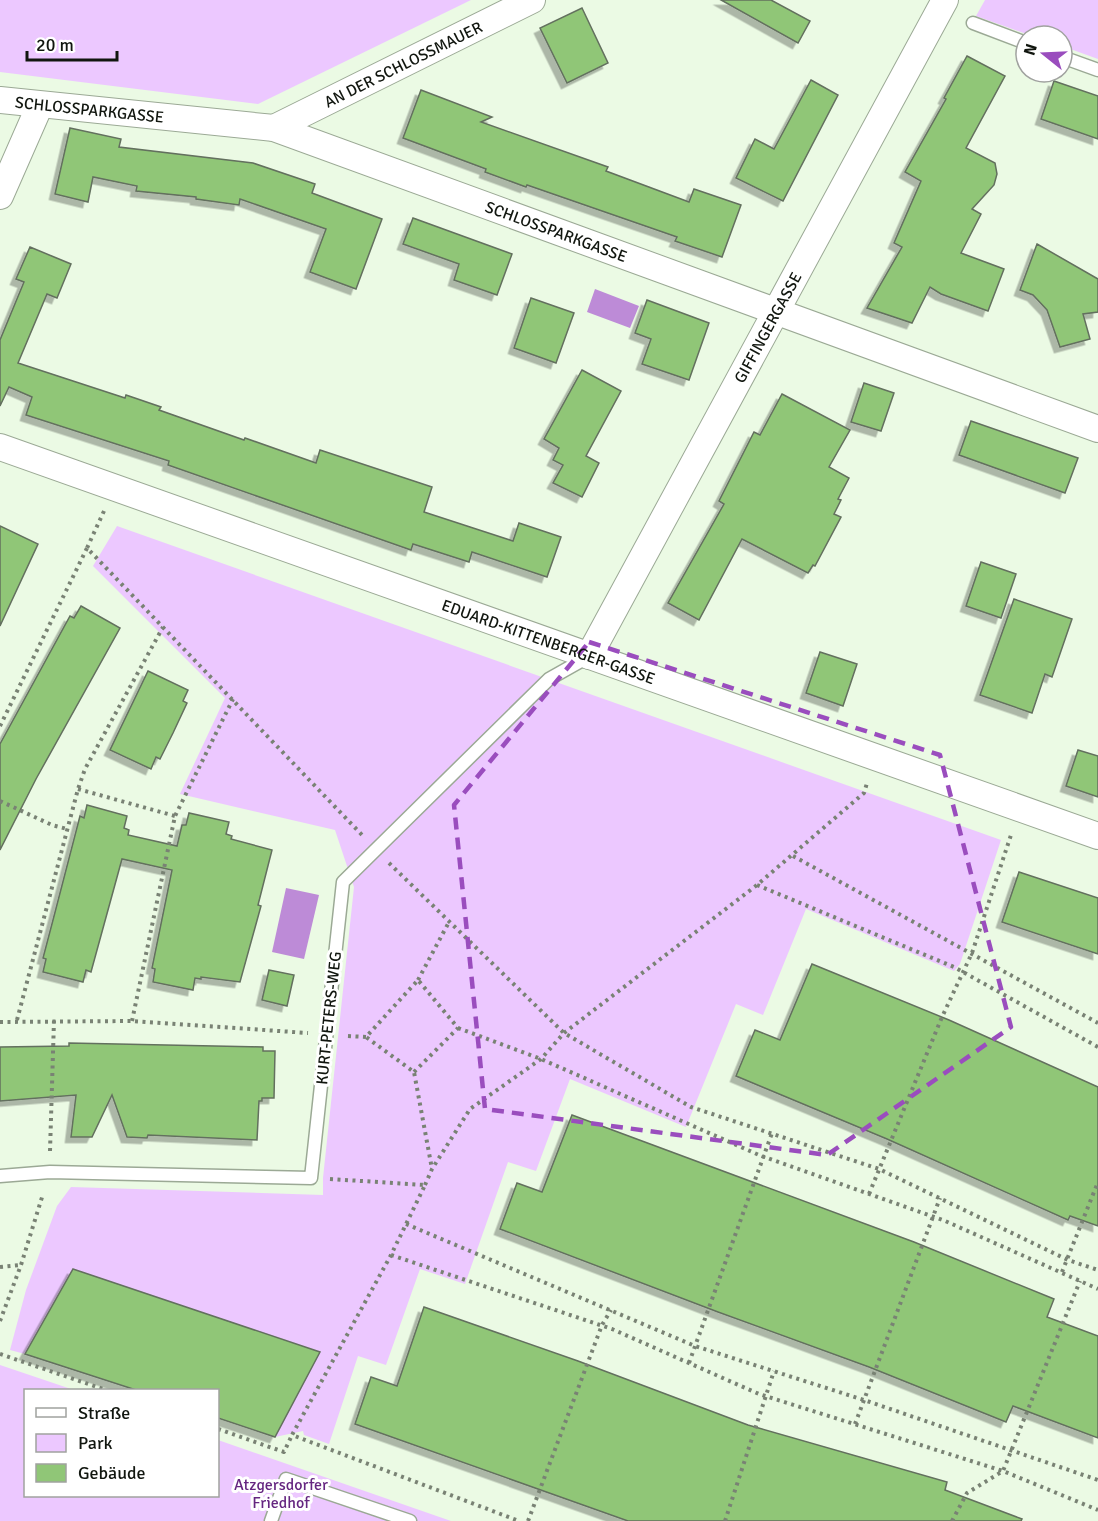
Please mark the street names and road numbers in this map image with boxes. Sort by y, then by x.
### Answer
street label: AN DER SCHLOSSMAUER [321,17,486,113]
street label: SCHLOSSPARKGASSE [14,93,165,128]
street label: SCHLOSSPARKGASSE [482,197,630,267]
street label: GIFFINGERGASSE [730,269,806,387]
street label: EDUARD-KITTENBERGER-GASSE [439,595,658,689]
street label: KURT-PETERS-WEG [312,950,346,1086]

